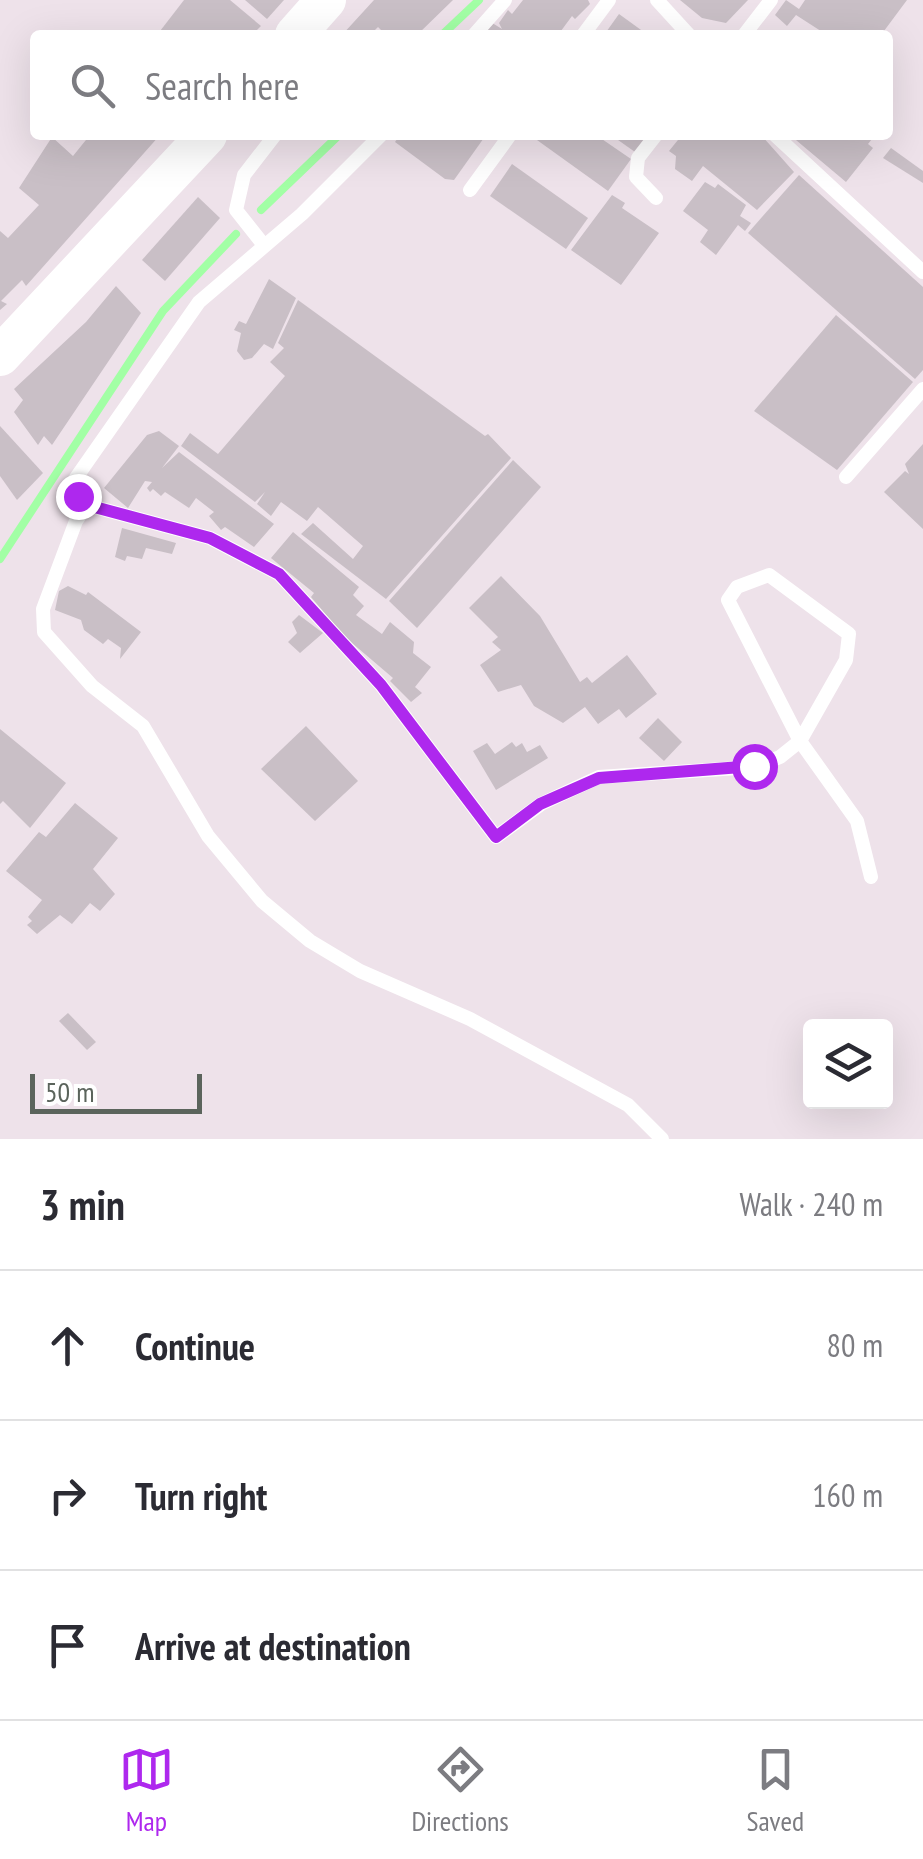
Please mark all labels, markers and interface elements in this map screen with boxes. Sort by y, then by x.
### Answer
search box [30,30,893,140]
icon: search [65,58,120,113]
text: Search here [145,61,299,110]
route end [56,474,102,520]
route start [732,744,778,790]
map controls [803,1019,893,1109]
button: layers [803,1019,893,1109]
scale bar [30,1069,202,1114]
text: 50 m [45,1073,94,1110]
text: 3 min [40,1177,125,1232]
text: Walk · 240 m [739,1183,883,1225]
icon: ahead [40,1318,95,1373]
text: Continue [135,1321,255,1370]
text: 80 m [827,1324,883,1366]
icon: right [40,1468,95,1523]
text: Turn right [135,1471,267,1520]
text: 160 m [812,1474,883,1516]
icon: arrive [40,1618,95,1673]
text: Arrive at destination [135,1621,411,1670]
tab: Map [119,1742,174,1839]
tab: Directions [411,1742,509,1839]
tab: Saved [746,1742,804,1839]

